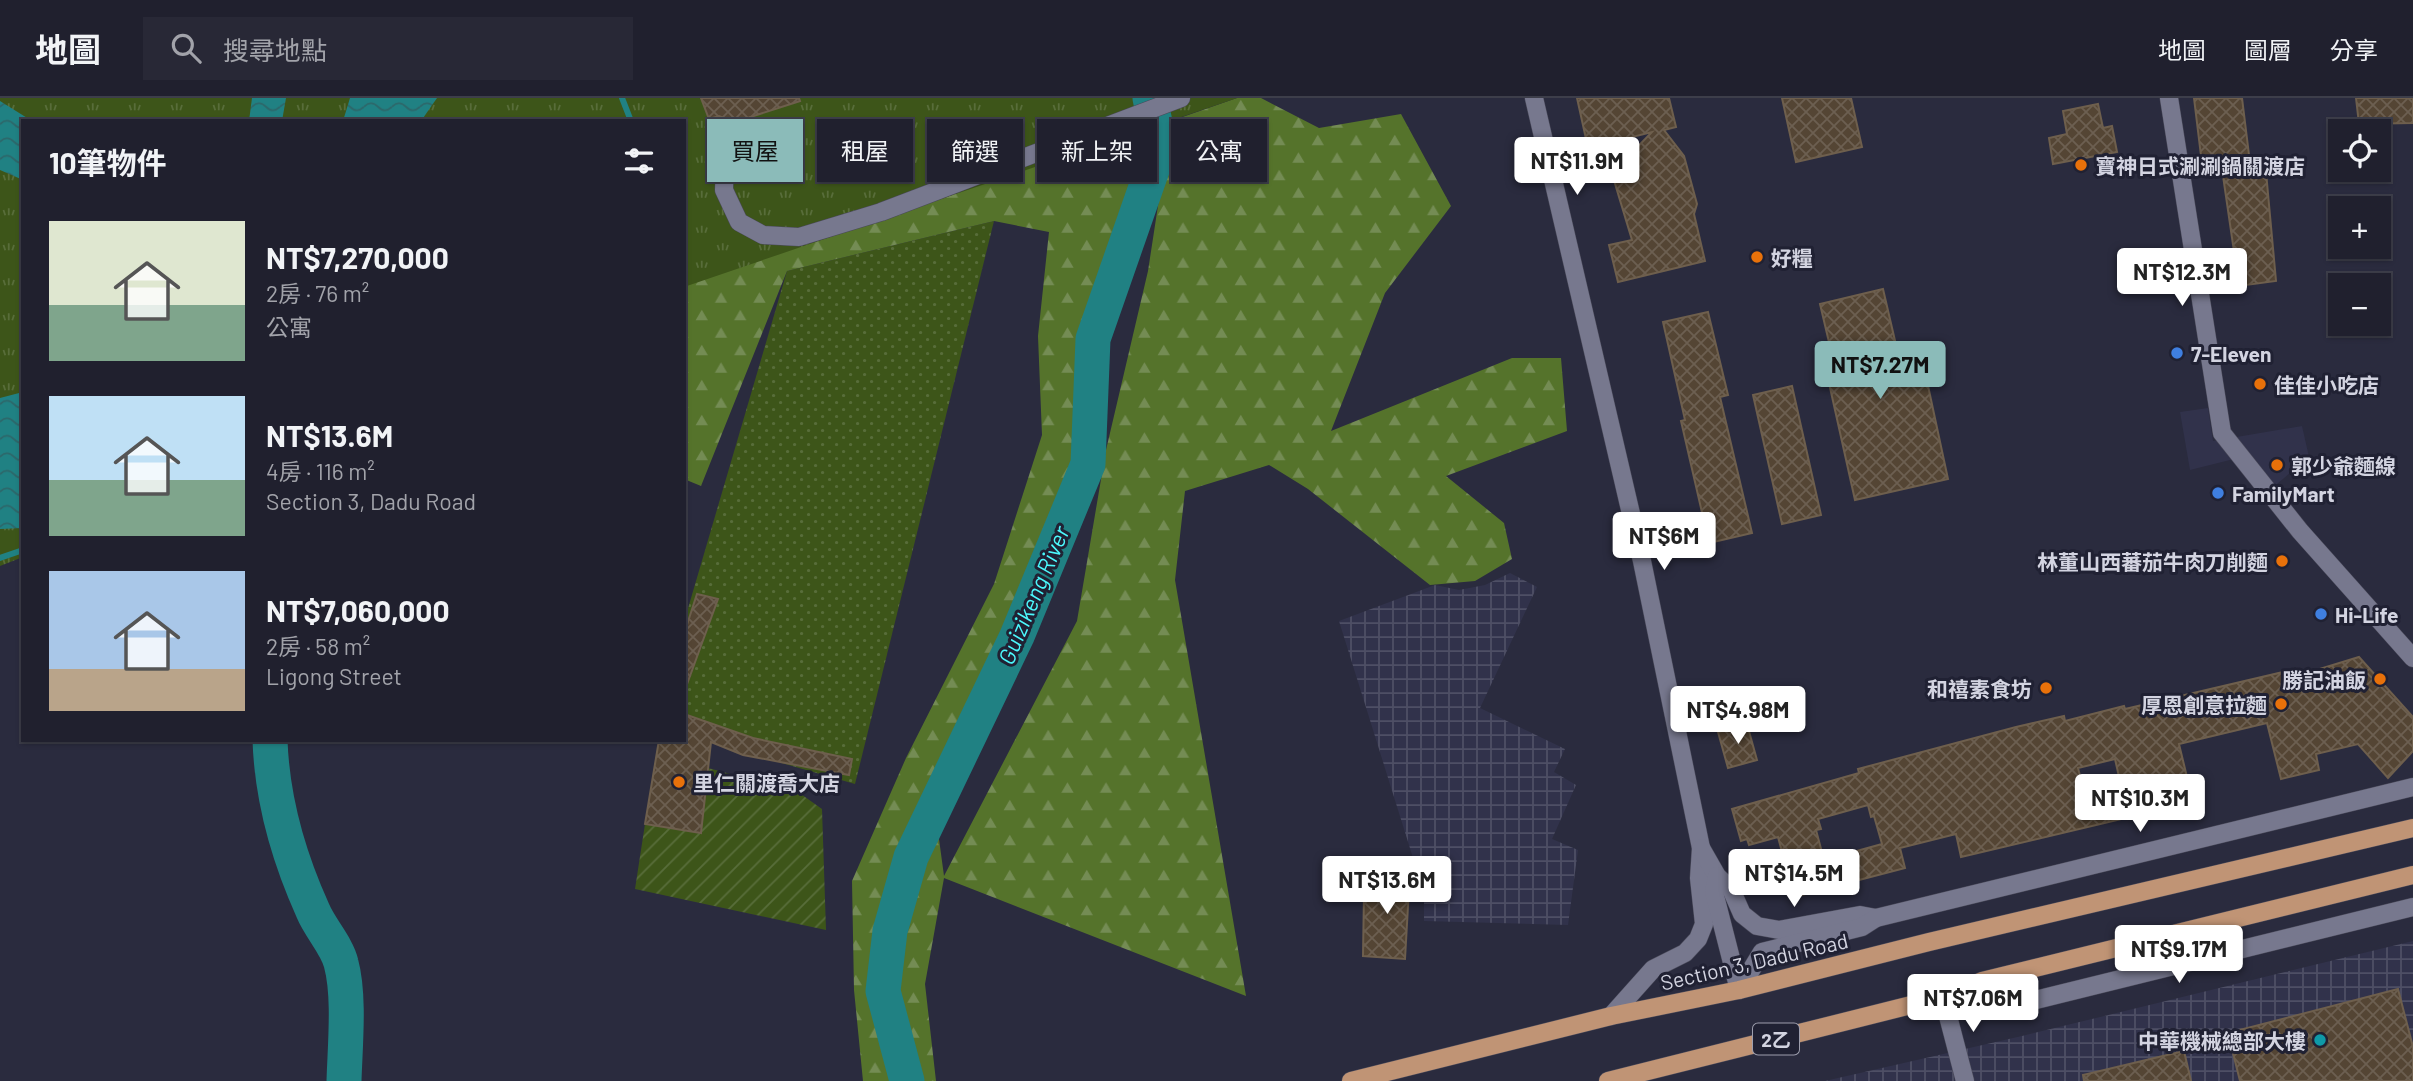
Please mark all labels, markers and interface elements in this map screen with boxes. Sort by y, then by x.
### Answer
search box [143,17,633,80]
text: 地圖 [35,29,101,69]
icon: search [167,29,205,67]
text: 搜尋地點 [223,34,327,65]
text: 地圖 [2158,35,2206,64]
text: 圖層 [2244,35,2292,64]
text: 分享 [2330,35,2378,64]
chip: 買屋 [707,119,803,182]
chip: 租屋 [817,119,913,182]
chip: 篩選 [927,119,1023,182]
chip: 新上架 [1037,119,1157,182]
chip: 公寓 [1171,119,1267,182]
map controls [2328,119,2391,336]
button: locate [2328,119,2391,182]
pin: NT$11.9M [1505,138,1649,197]
icon: filters [620,142,658,180]
text: 10筆物件 [49,144,167,180]
text: NT$11.9M [1530,146,1624,174]
place label: 寶神日式涮涮鍋關渡店 [2095,153,2305,178]
marker: 寶神日式涮涮鍋關渡店 [2073,157,2089,173]
button: + [2328,196,2391,259]
text: NT$7,270,000 [266,239,449,275]
place label: 好糧 [1771,245,1813,270]
pin: NT$12.3M [2110,248,2254,308]
icon: home [105,249,189,333]
marker: 好糧 [1749,249,1765,265]
text: NT$12.3M [2133,257,2231,285]
button: − [2328,273,2391,336]
text: 2房 · 76 m² [266,279,369,307]
text: 公寓 [266,313,312,341]
place label: 7-Eleven [2191,341,2271,366]
pin: NT$7.27M [1808,342,1952,401]
marker: 7-Eleven [2169,345,2185,361]
text: NT$7.27M [1831,350,1929,378]
place label: 佳佳小吃店 [2274,372,2379,397]
marker: 佳佳小吃店 [2252,376,2268,392]
text: NT$13.6M [266,417,393,453]
icon: home [105,424,189,508]
place label: 郭少爺麵線 [2291,453,2396,478]
text: 4房 · 116 m² [266,457,375,485]
marker: 郭少爺麵線 [2269,457,2285,473]
place label: FamilyMart [2232,481,2335,506]
marker: FamilyMart [2210,485,2226,501]
text: Section 3, Dadu Road [266,487,476,515]
pin: NT$6M [1615,512,1713,572]
water label: Guizikeng River [991,521,1075,668]
text: NT$6M [1629,521,1699,549]
place label: 林董山西蕃茄牛肉刀削麵 [2037,549,2268,574]
marker: 林董山西蕃茄牛肉刀削麵 [2274,553,2290,569]
text: NT$7,060,000 [266,592,450,628]
icon: home [105,599,189,683]
place label: Hi-Life [2335,602,2398,627]
marker: Hi-Life [2313,606,2329,622]
text: 2房 · 58 m² [266,632,370,660]
text: Ligong Street [266,662,402,690]
place label: 勝記油飯 [2282,667,2366,692]
marker: 勝記油飯 [2372,671,2388,687]
place label: 和禧素食坊 [1927,676,2032,701]
marker: 和禧素食坊 [2038,680,2054,696]
pin: NT$4.98M [1666,686,1810,746]
place label: 厚恩創意拉麵 [2141,692,2267,717]
text: NT$4.98M [1686,695,1790,723]
marker: 厚恩創意拉麵 [2273,696,2289,712]
place label: 里仁關渡喬大店 [693,770,840,795]
marker: 里仁關渡喬大店 [671,774,687,790]
pin: NT$10.3M [2068,774,2212,834]
text: NT$10.3M [2091,783,2189,811]
pin: NT$14.5M [1722,850,1866,909]
pin: NT$13.6M [1315,856,1459,916]
text: NT$14.5M [1744,858,1844,886]
text: NT$13.6M [1338,865,1436,893]
pin: NT$9.17M [2107,926,2251,985]
street label: Section 3, Dadu Road [1658,927,1850,995]
text: NT$9.17M [2131,934,2227,962]
pin: NT$7.06M [1901,974,2045,1034]
text: NT$7.06M [1923,983,2023,1011]
road number: 2乙 [1753,1023,1799,1054]
place label: 中華機械總部大樓 [2138,1028,2306,1053]
marker: 中華機械總部大樓 [2312,1032,2328,1048]

